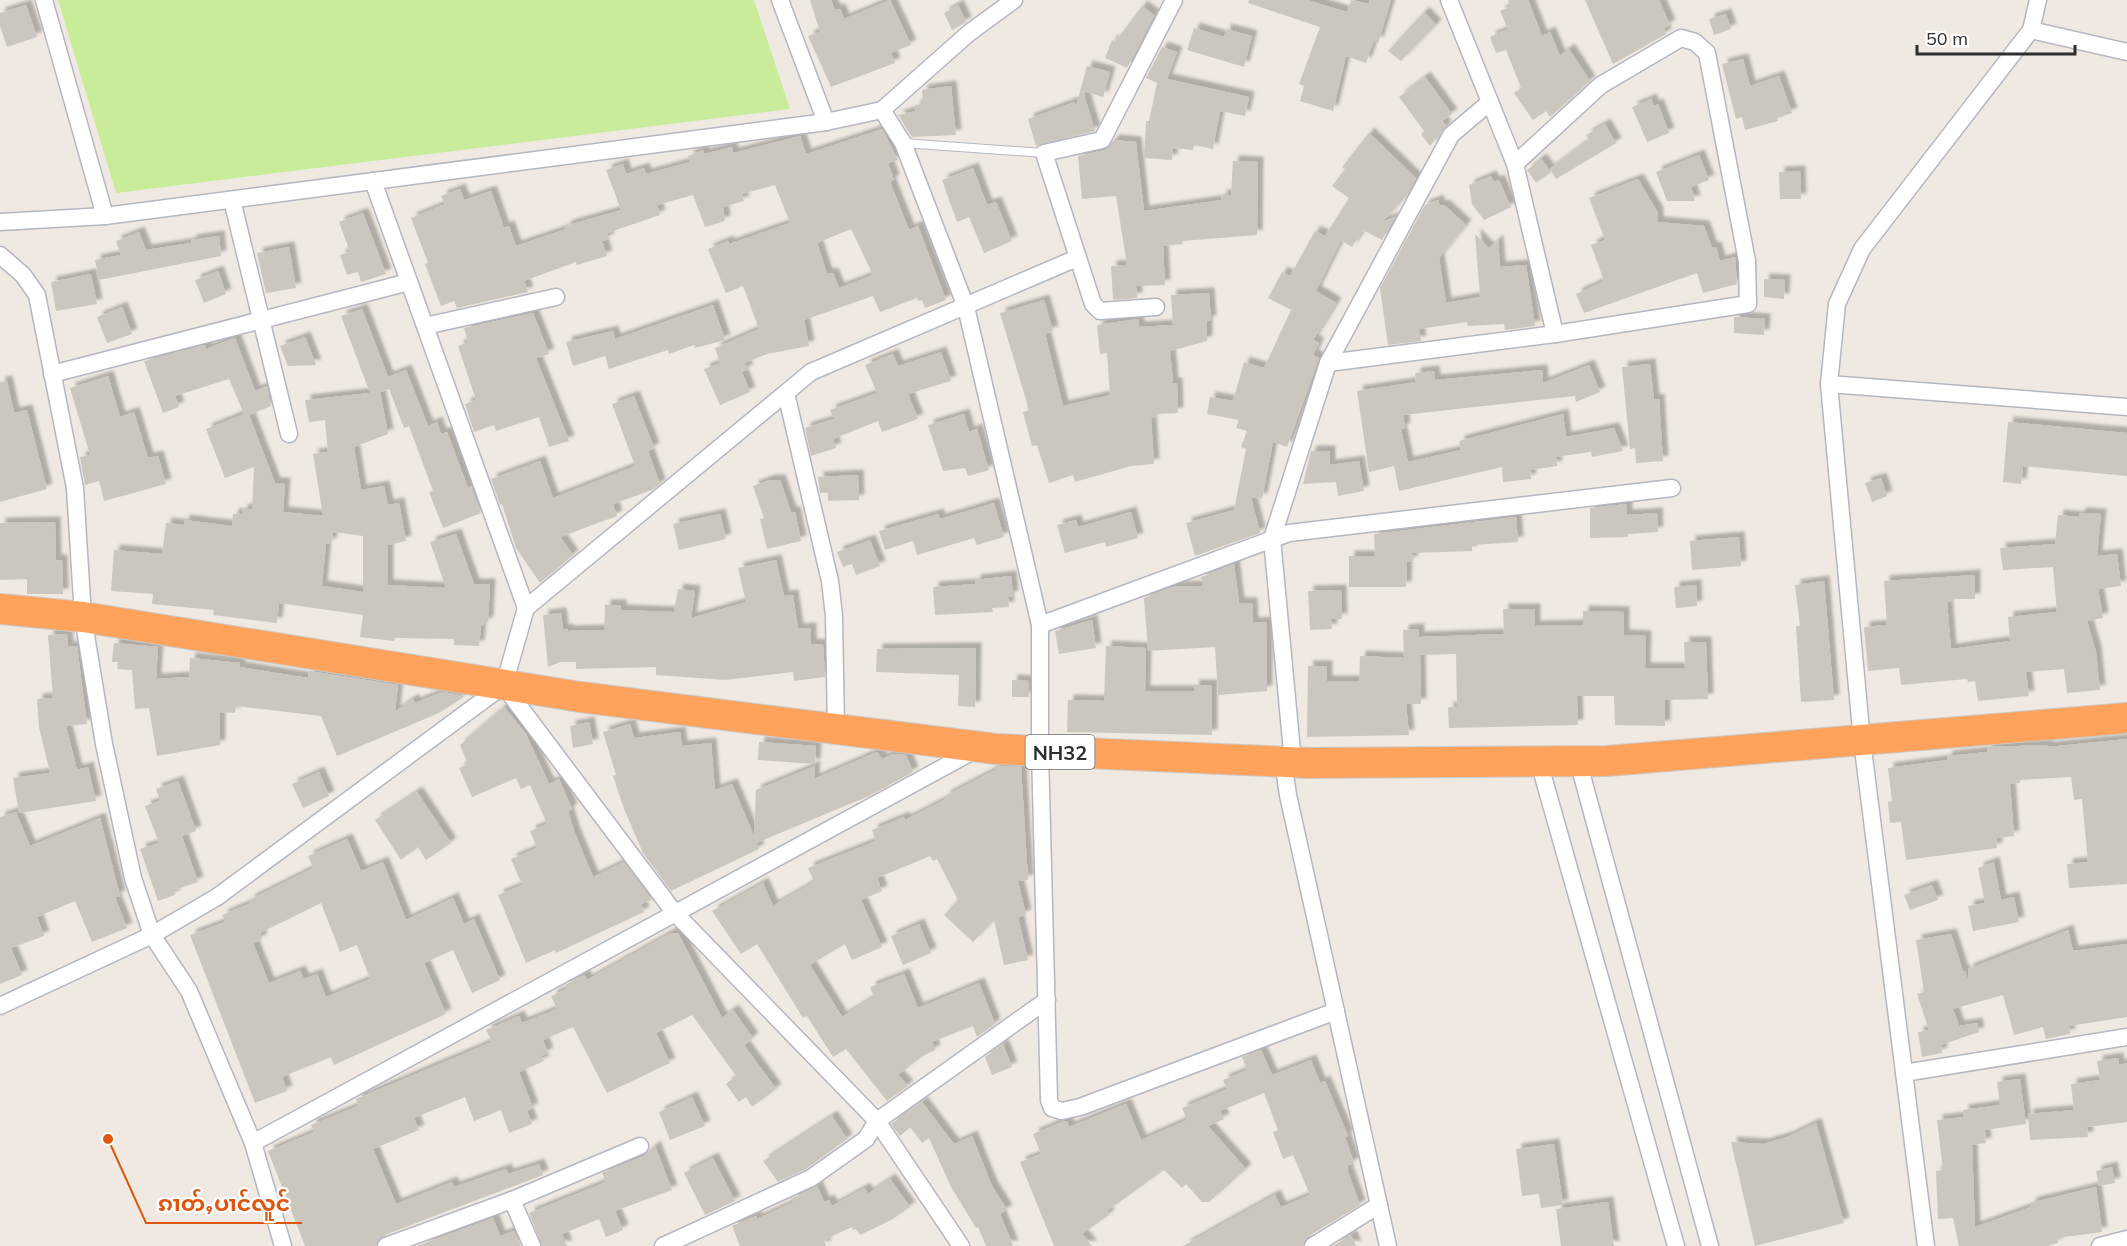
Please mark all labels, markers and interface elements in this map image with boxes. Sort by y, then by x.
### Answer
scale bar [1917,18,2074,56]
text: 50 m [1926,27,1968,50]
road number: NH32 [1026,735,1094,769]
callout: ၵၢတ်ႇပၢင်လူင် [146,1183,302,1223]
text: ၵၢတ်ႇပၢင်လူင် [158,1188,290,1221]

